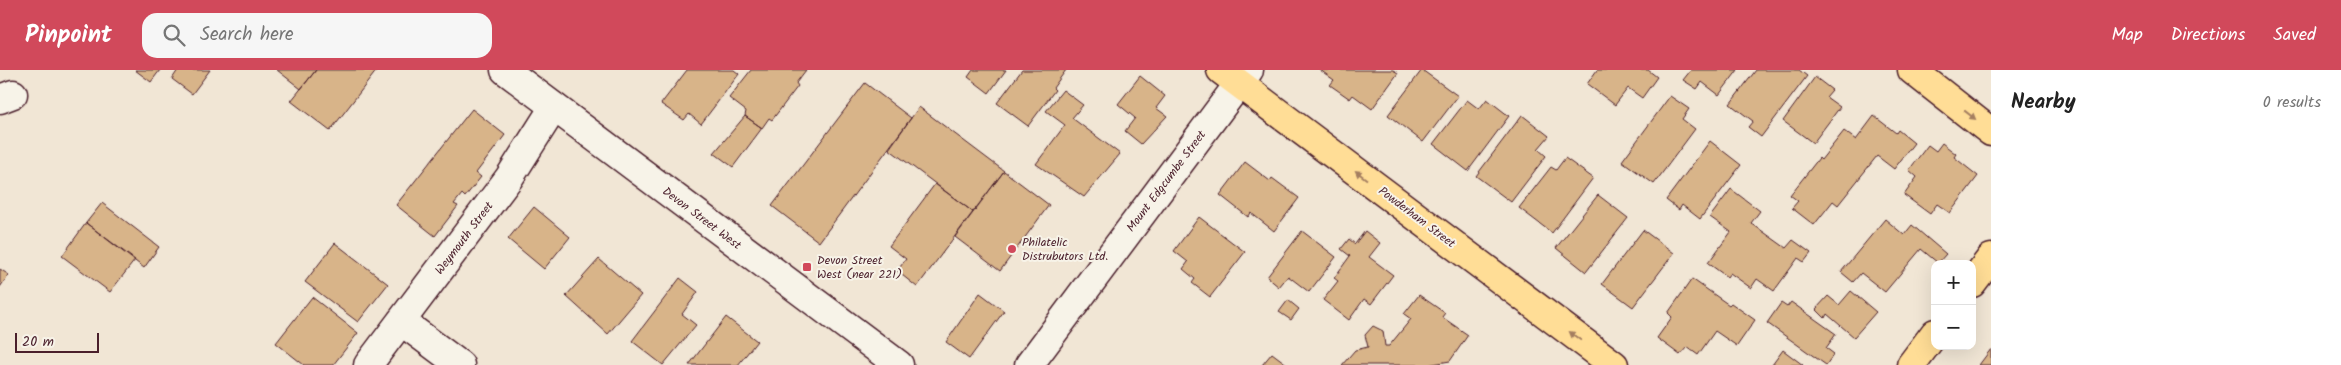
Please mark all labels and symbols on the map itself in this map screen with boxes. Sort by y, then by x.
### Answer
one-way arrow [1963,110,1976,121]
street label: Mount Edgcumbe Street [1122,126,1211,236]
one-way arrow [1354,170,1368,180]
street label: Devon Street West [658,182,745,255]
street label: Powderham Street [1374,182,1460,253]
street label: Weymouth Street [430,197,499,279]
place label: Philatelic Distrubutors Ltd. [1022,233,1108,266]
marker: Philatelic Distrubutors Ltd. [1006,243,1018,255]
place label: Devon Street West (near 221) [817,251,902,284]
marker: Devon Street West (near 221) [801,261,813,273]
scale bar [15,330,99,353]
one-way arrow [1569,330,1582,341]

